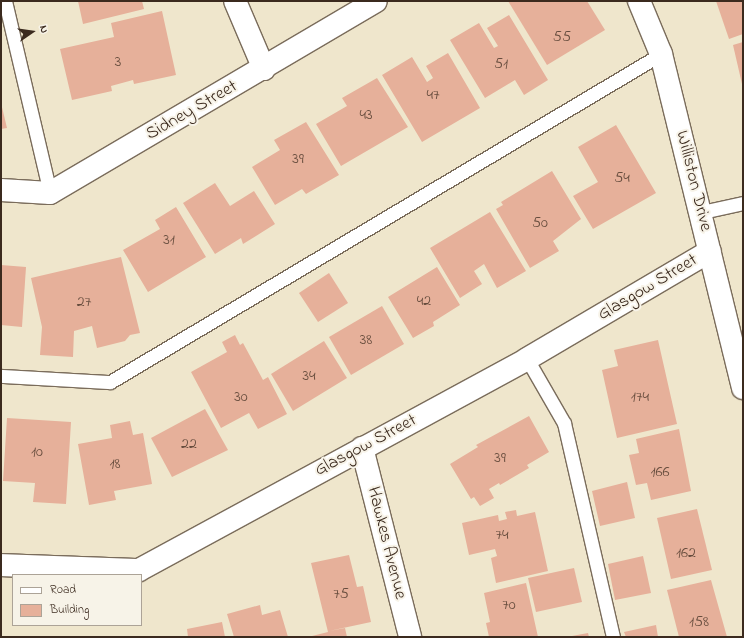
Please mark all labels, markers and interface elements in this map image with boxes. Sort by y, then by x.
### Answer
north arrow [12,12,52,52]
text: N [35,24,52,35]
house number: 55 [553,27,571,47]
house number: 3 [115,52,121,72]
house number: 51 [494,54,508,74]
street label: Sidney Street [143,76,241,146]
house number: 47 [426,85,440,105]
house number: 43 [359,105,373,125]
street label: Williston Drive [670,128,716,234]
house number: 39 [292,149,304,169]
house number: 54 [614,168,630,188]
house number: 50 [532,213,548,233]
house number: 31 [163,230,175,250]
street label: Glasgow Street [594,250,702,326]
house number: 42 [417,291,431,311]
house number: 27 [77,292,91,312]
house number: 38 [360,330,372,350]
house number: 34 [302,366,316,386]
house number: 30 [234,387,248,407]
house number: 174 [631,387,649,407]
street label: Glasgow Street [311,410,421,482]
house number: 22 [181,434,197,454]
house number: 10 [31,442,43,462]
house number: 39 [494,448,506,468]
house number: 18 [109,454,121,474]
house number: 166 [650,462,670,482]
street label: Hawkes Avenue [362,485,410,601]
house number: 74 [495,525,509,545]
house number: 162 [676,543,696,563]
legend [12,574,142,626]
text: Road [50,581,76,599]
house number: 75 [333,584,349,604]
house number: 70 [502,595,516,615]
text: Building [50,601,89,619]
house number: 158 [689,612,709,632]

